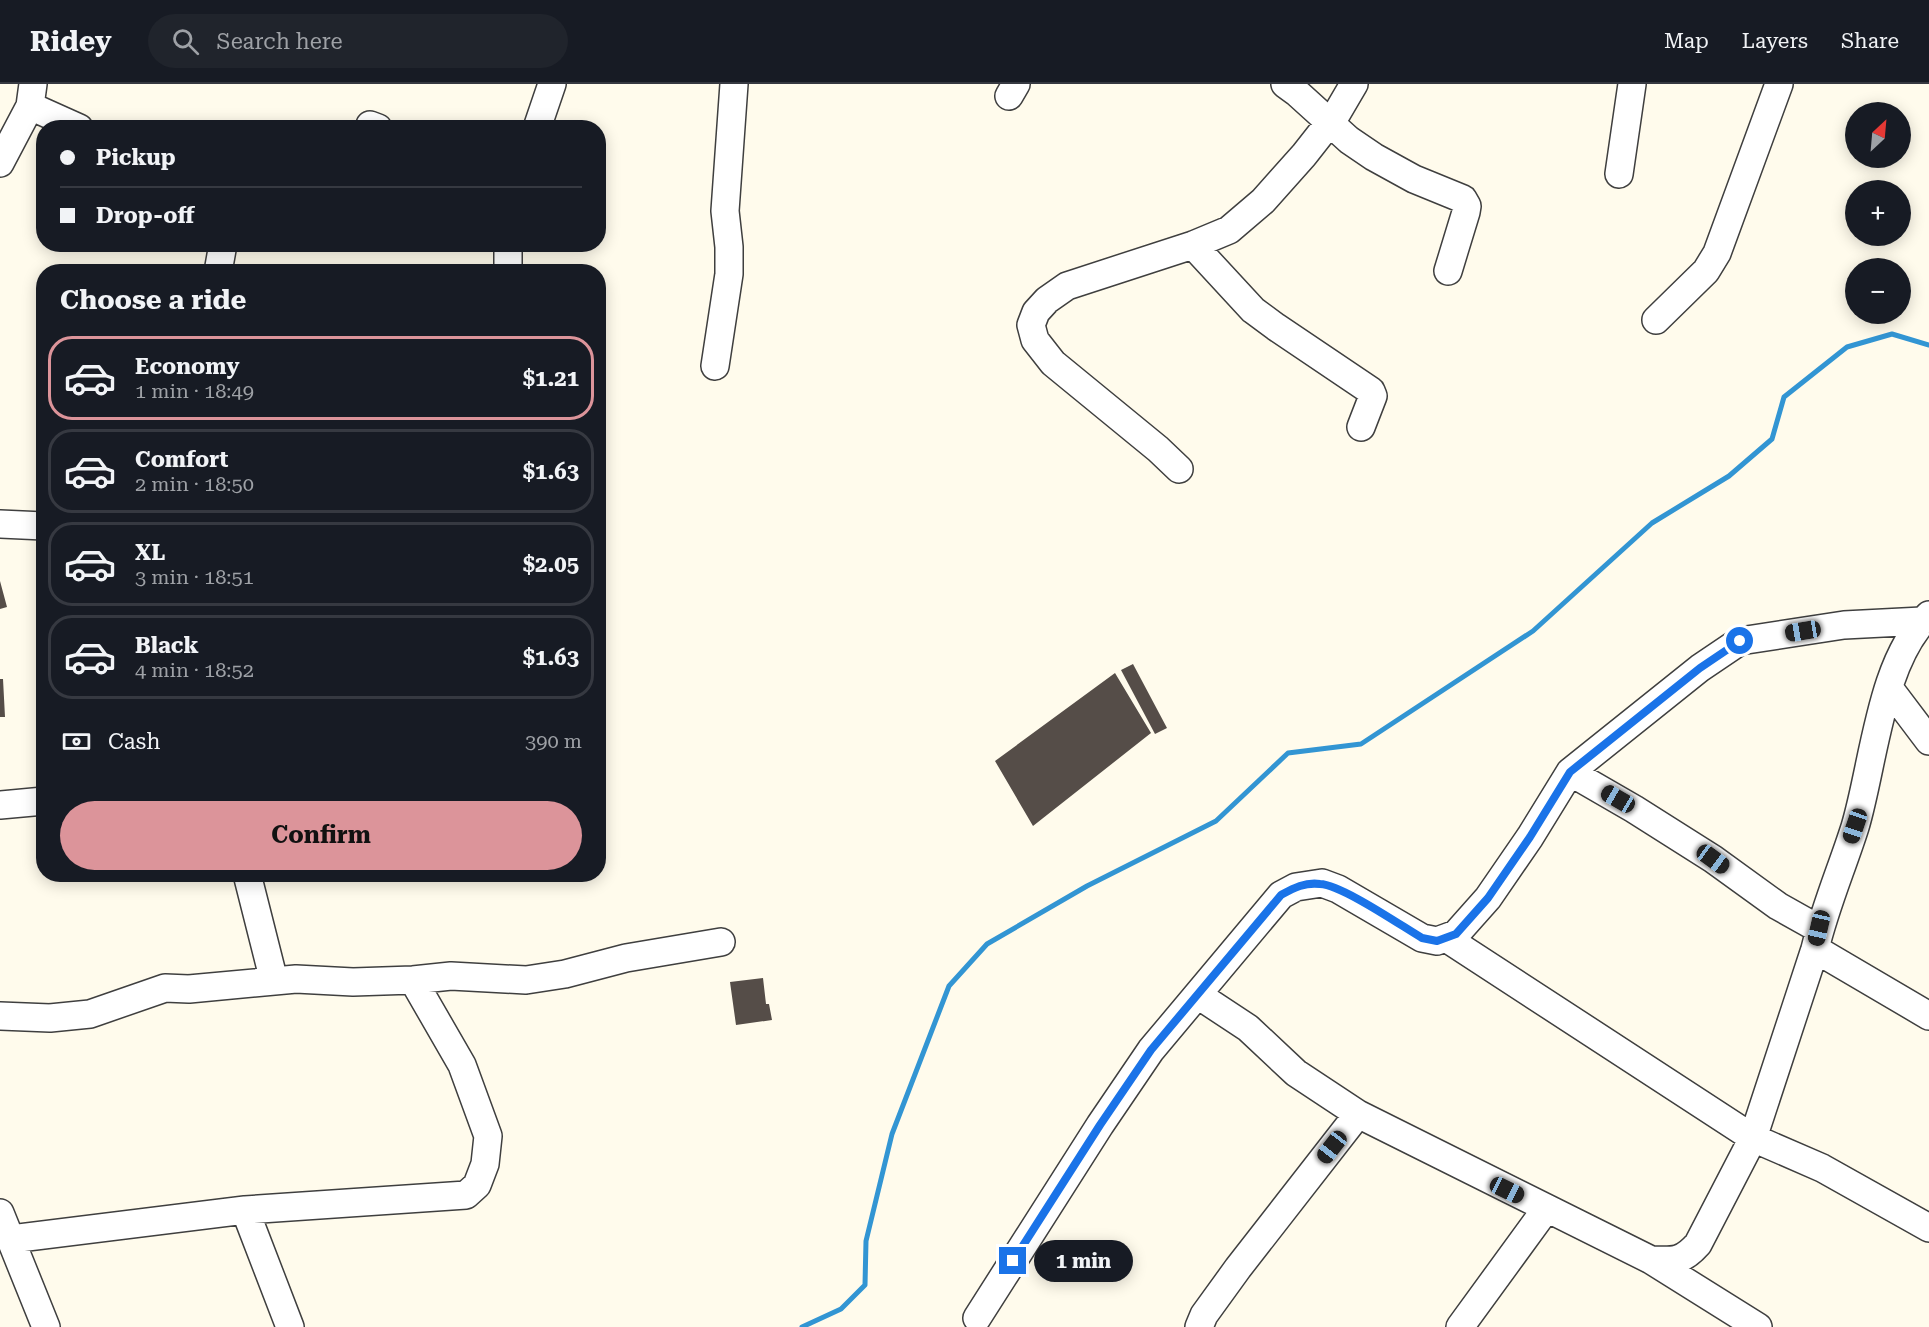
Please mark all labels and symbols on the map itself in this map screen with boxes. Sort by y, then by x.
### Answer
north arrow [1845,102,1911,168]
car [1784,619,1822,643]
route start [1726,627,1753,654]
car [1598,782,1638,816]
car [1841,806,1869,846]
car [1693,841,1733,877]
car [1806,908,1832,948]
car [1314,1127,1350,1167]
car [1487,1174,1527,1206]
callout: 1 min [1034,1240,1133,1282]
route end [999,1247,1026,1274]

